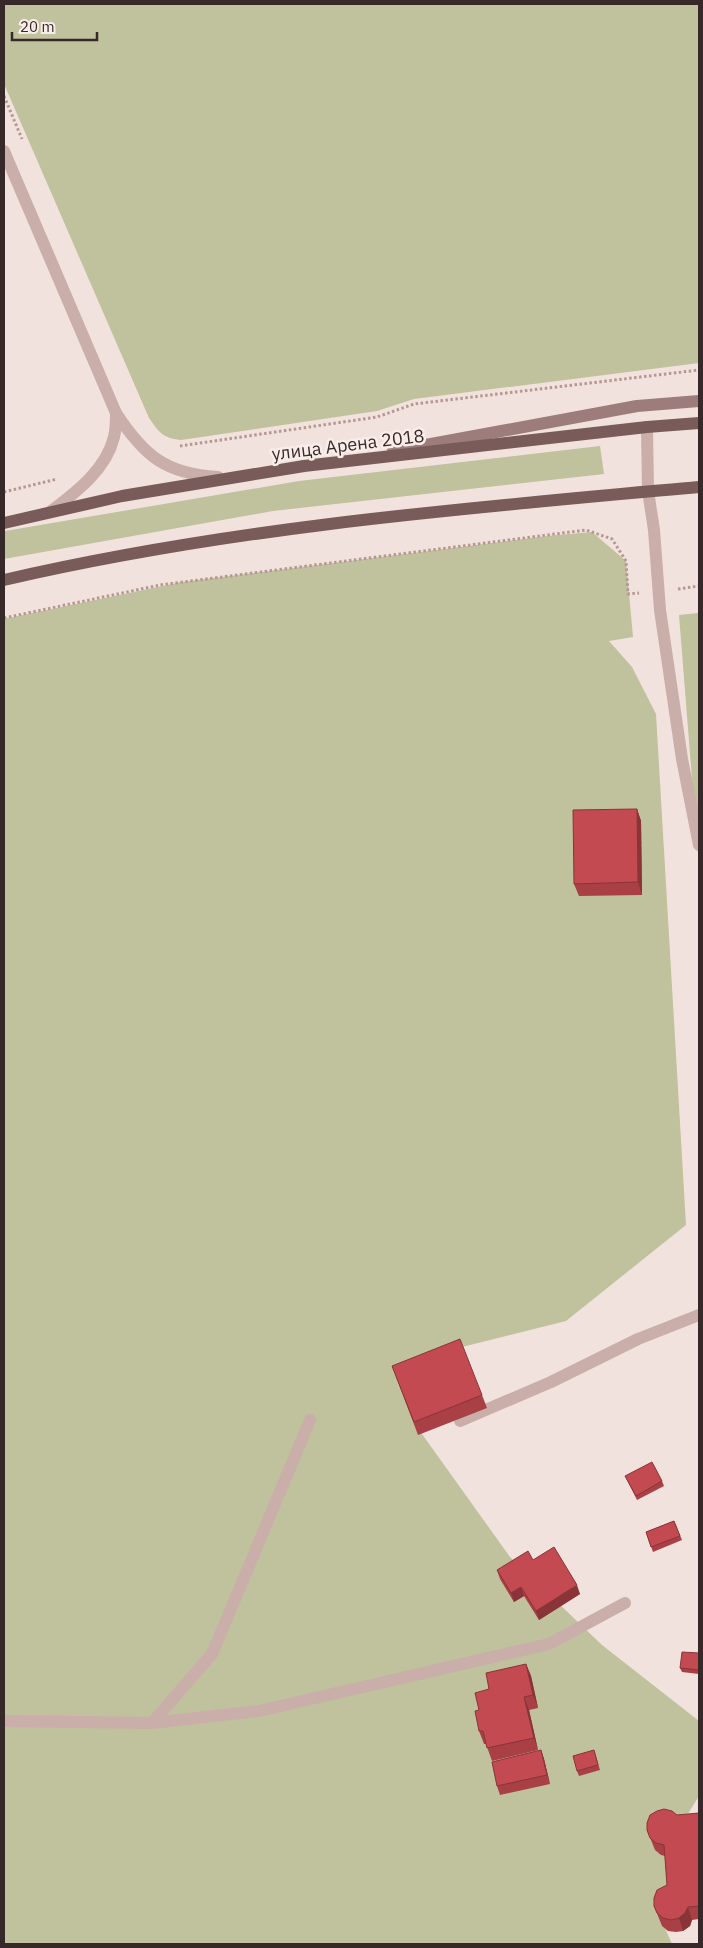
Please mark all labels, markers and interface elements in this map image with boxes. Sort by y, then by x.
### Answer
scale bar [12,10,98,42]
text: 20 m [20,17,55,36]
street label: улица Арена 2018 [270,424,426,465]

